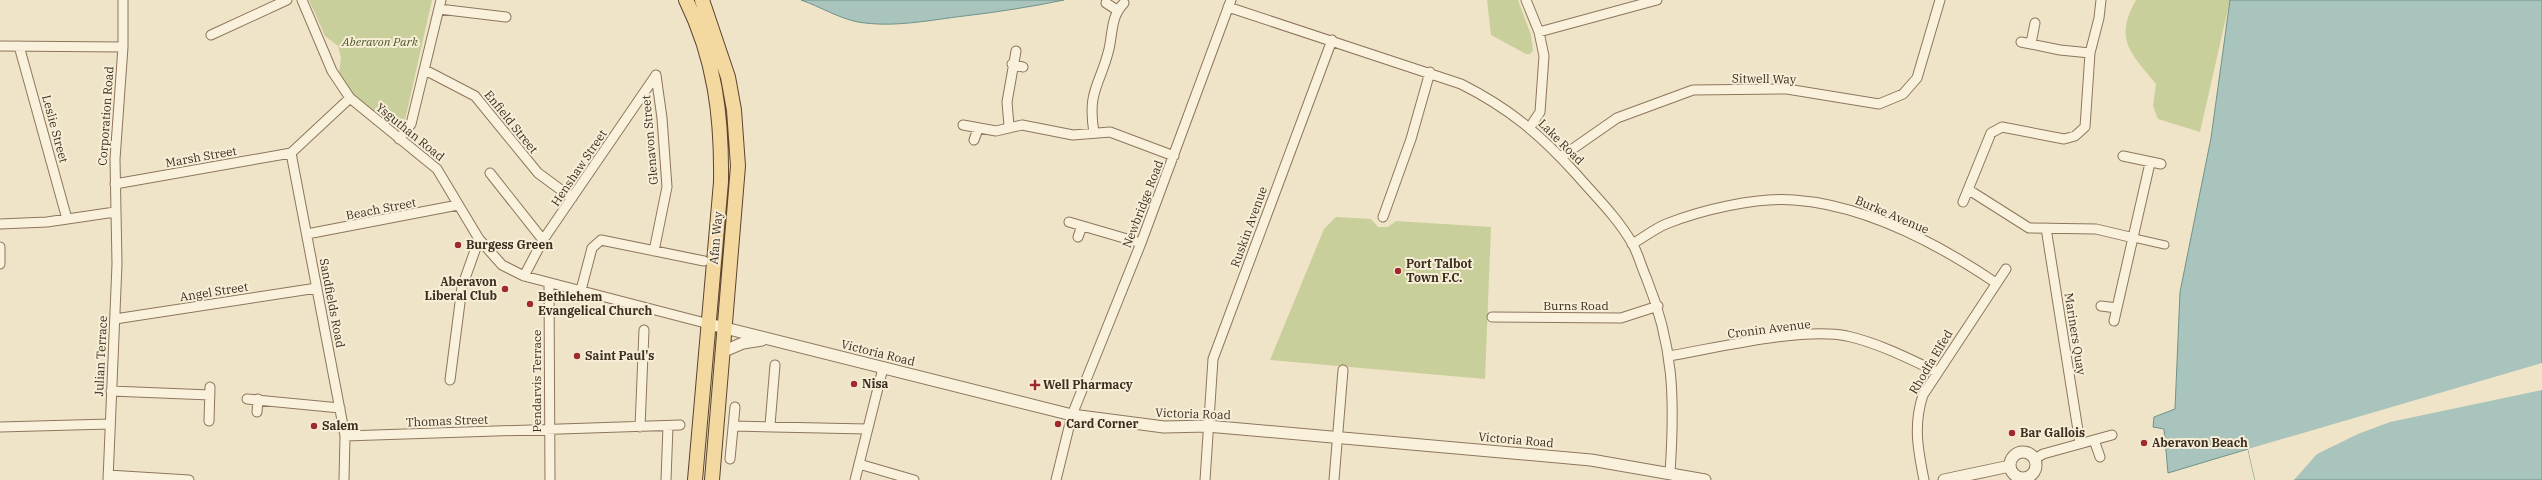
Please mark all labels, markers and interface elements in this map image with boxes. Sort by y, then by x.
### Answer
park label: Aberavon Park [341,34,419,49]
street label: Corporation Road [95,66,116,166]
street label: Sitwell Way [1732,70,1797,87]
street label: Enfield Street [481,87,541,156]
street label: Leslie Street [39,93,72,164]
street label: Glenavon Street [638,95,661,186]
street label: Ysguthan Road [373,99,448,164]
street label: Lake Road [1535,116,1587,168]
street label: Henshaw Street [547,127,610,209]
street label: Marsh Street [164,143,238,170]
street label: Newbridge Road [1119,158,1166,250]
street label: Ruskin Avenue [1227,184,1270,269]
street label: Burke Avenue [1853,192,1931,237]
street label: Beach Street [344,194,417,223]
street label: Afan Way [706,210,725,265]
place label: Burgess Green [466,237,553,252]
marker: Burgess Green [453,240,463,250]
place label: Port Talbot Town F.C. [1406,256,1473,285]
street label: Sandfields Road [316,257,349,349]
marker: Port Talbot Town F.C. [1393,266,1403,276]
place label: Aberavon Liberal Club [425,274,497,303]
street label: Angel Street [179,279,249,304]
marker: Aberavon Liberal Club [500,284,510,294]
place label: Bethlehem Evangelical Church [538,289,652,318]
street label: Mariners Quay [2062,292,2089,377]
street label: Burns Road [1543,298,1609,313]
marker: Bethlehem Evangelical Church [525,299,535,309]
street label: Julian Terrace [91,315,110,397]
street label: Cronin Avenue [1726,316,1811,341]
street label: Rhodfa Elfed [1906,327,1956,397]
street label: Pendarvis Terrace [529,329,544,433]
street label: Victoria Road [840,336,917,369]
place label: Saint Paul's [585,348,654,363]
marker: Saint Paul's [572,351,582,361]
place label: Nisa [862,376,889,391]
place label: Well Pharmacy [1043,377,1133,392]
marker: Nisa [849,379,859,389]
marker: Well Pharmacy [1030,380,1040,390]
street label: Victoria Road [1155,405,1231,422]
street label: Thomas Street [406,412,488,429]
place label: Card Corner [1066,416,1138,431]
place label: Salem [322,418,359,433]
marker: Card Corner [1053,419,1063,429]
marker: Salem [309,421,319,431]
place label: Bar Gallois [2020,425,2085,440]
marker: Bar Gallois [2007,428,2017,438]
street label: Victoria Road [1478,429,1554,450]
place label: Aberavon Beach [2152,435,2248,450]
marker: Aberavon Beach [2139,438,2149,448]

